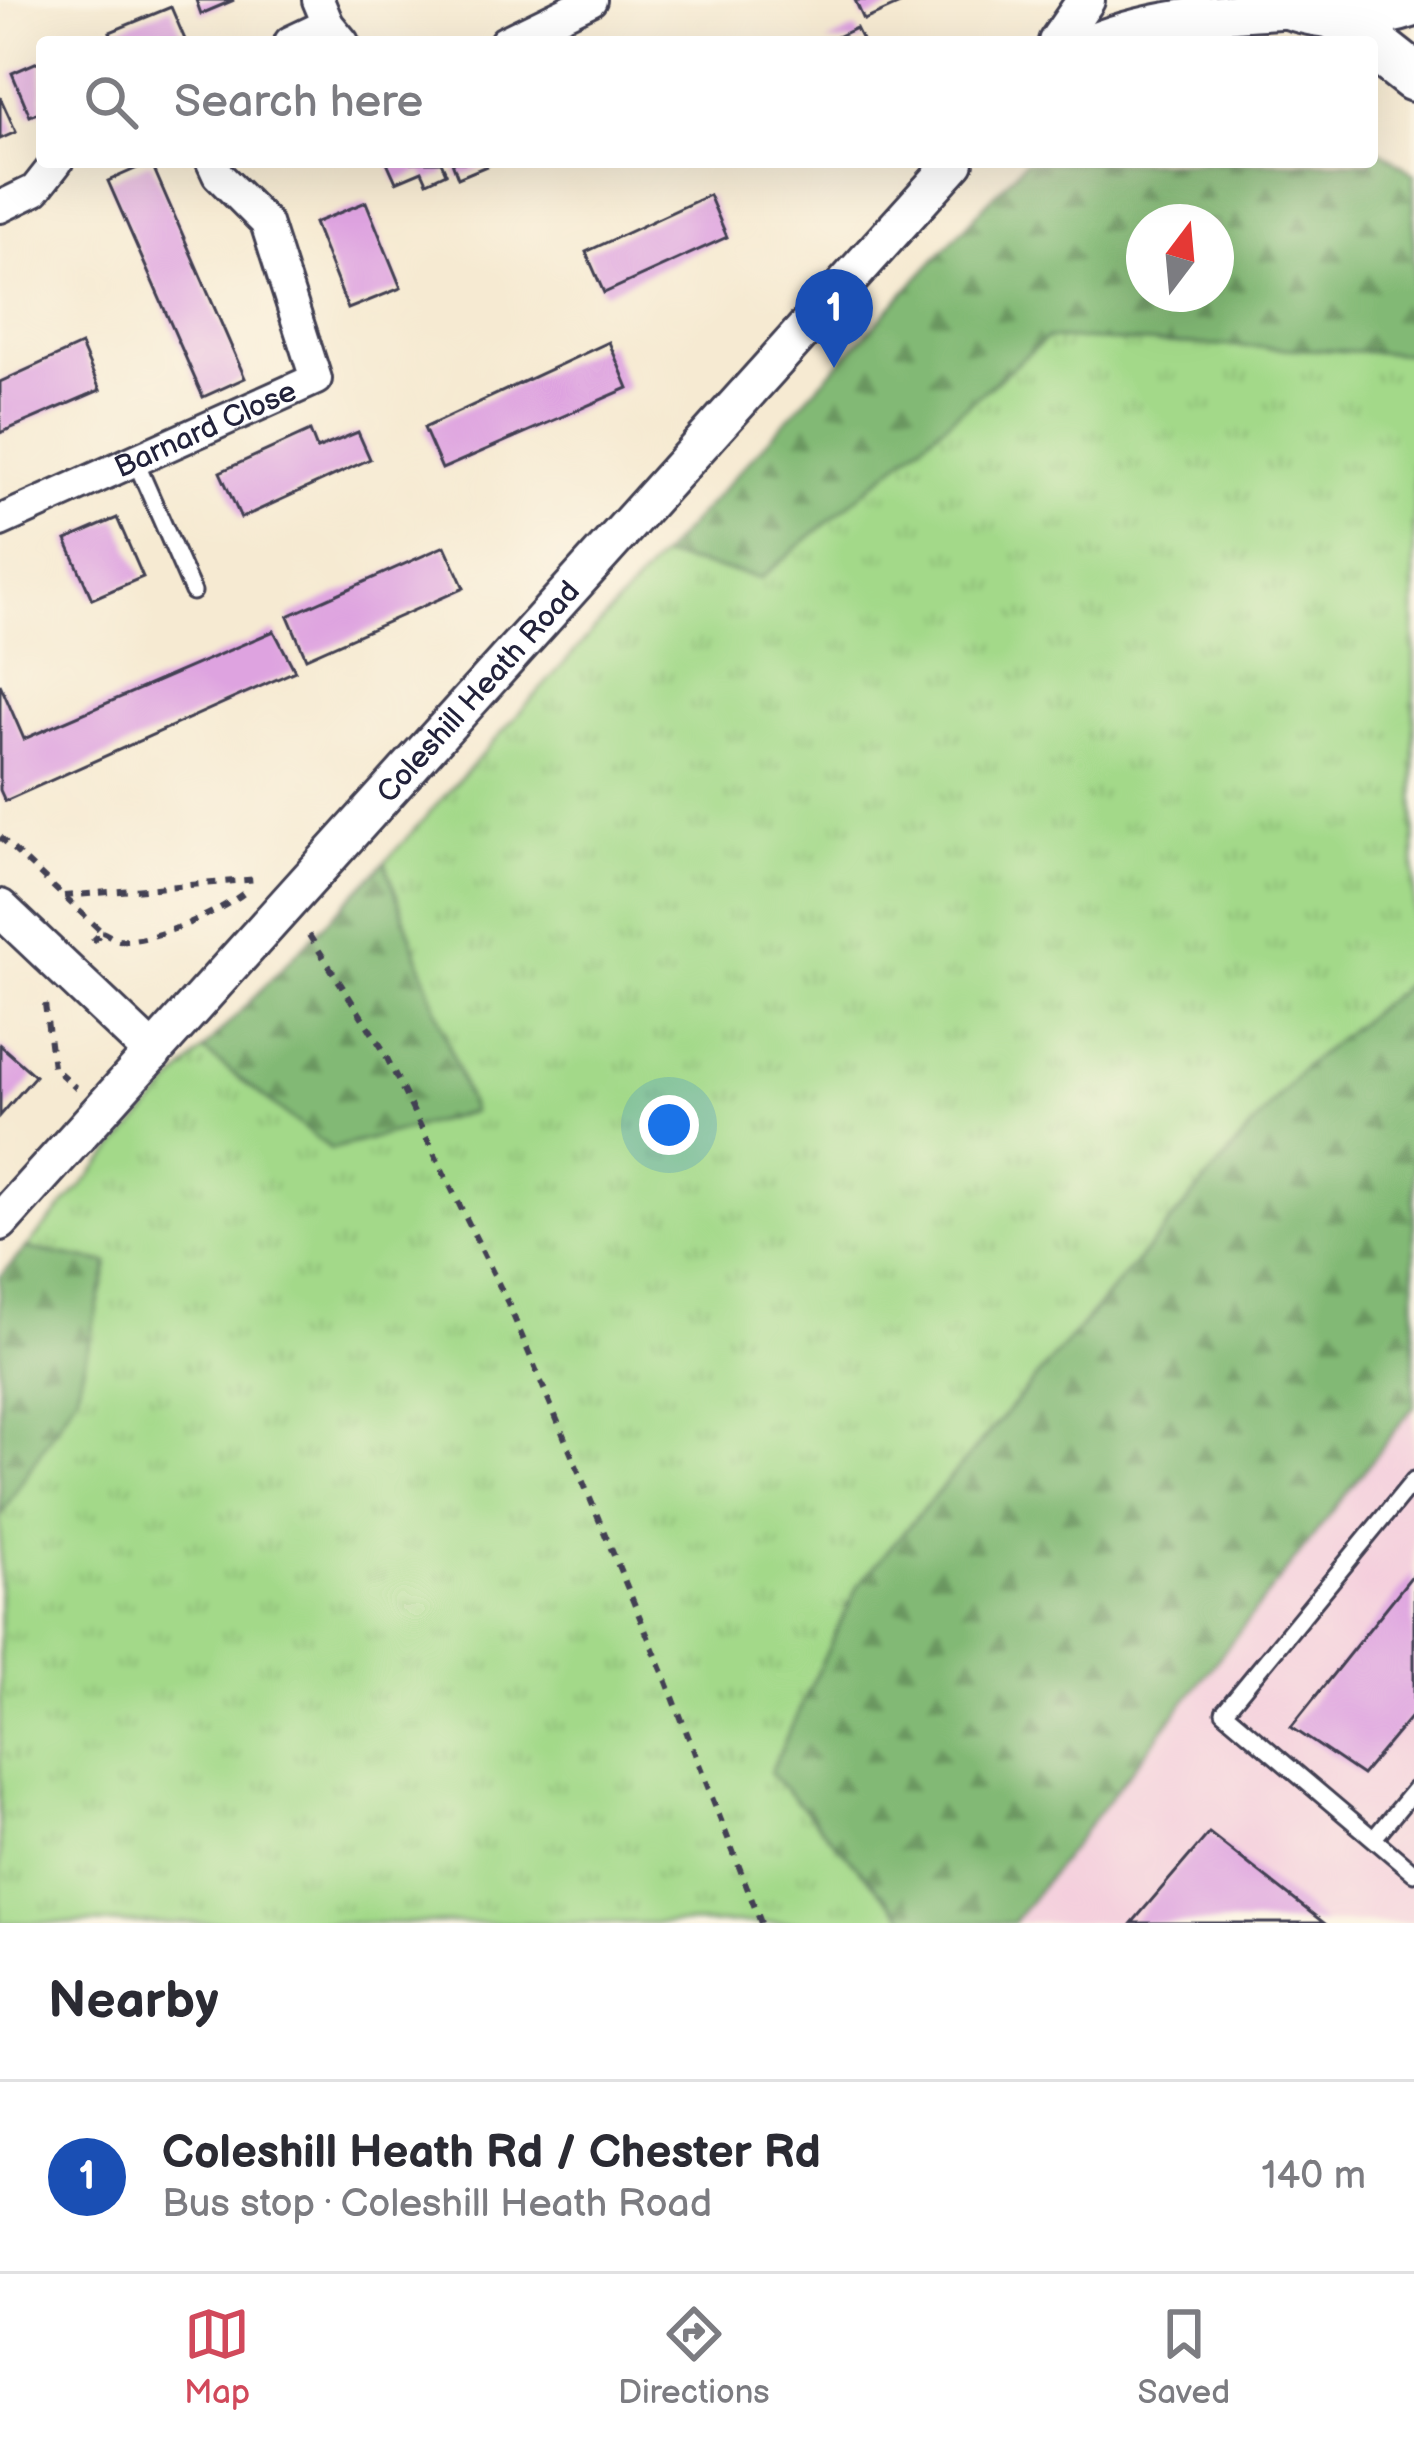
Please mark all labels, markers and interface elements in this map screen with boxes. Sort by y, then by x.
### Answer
search box [36,36,1378,168]
icon: search [78,69,144,135]
text: Search here [174,75,423,130]
north arrow [1126,204,1234,312]
pin: 1 [795,269,873,368]
street label: Barnard Close [109,373,302,486]
street label: Coleshill Heath Road [370,574,588,810]
your location [639,1095,699,1155]
text: Nearby [48,1971,219,2032]
text: Coleshill Heath Rd / Chester Rd [162,2126,821,2181]
text: 1 [79,2153,95,2200]
text: 140 m [1261,2153,1366,2200]
text: Bus stop · Coleshill Heath Road [162,2181,712,2228]
tab: Map [184,2301,250,2413]
tab: Directions [618,2301,770,2413]
tab: Saved [1137,2301,1230,2413]

